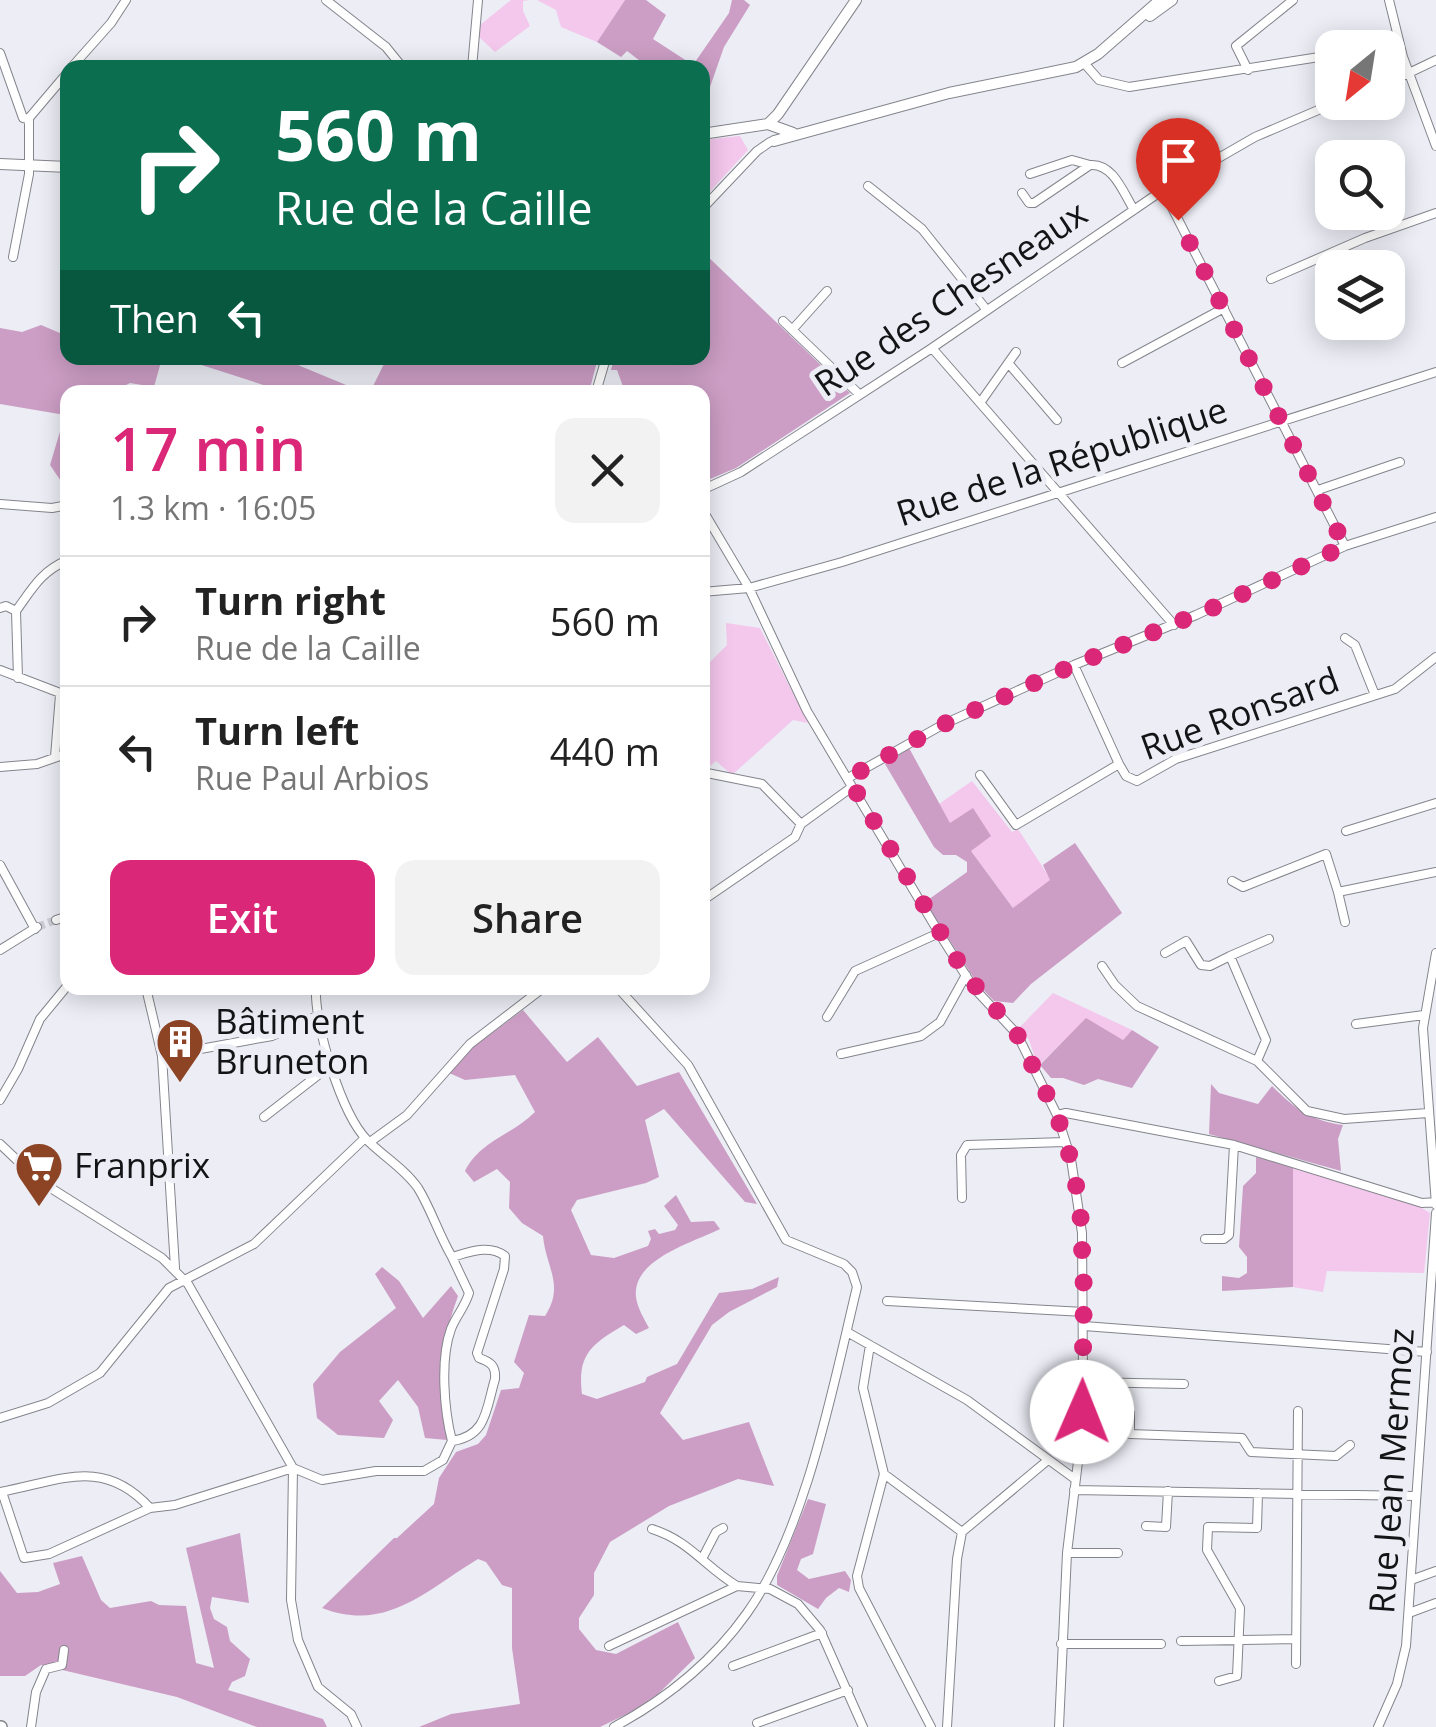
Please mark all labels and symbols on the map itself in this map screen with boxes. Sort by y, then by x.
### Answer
north arrow [1315,30,1405,120]
pin [1136,118,1221,221]
street label: Rue des Chesneaux [805,189,1095,406]
street label: Rue de la République [890,385,1233,536]
street label: Rue Ronsard [1134,655,1345,770]
place label: Bâtiment Bruneton [215,997,370,1084]
building icon: Bâtiment Bruneton [154,1016,206,1084]
supermarket icon: Franprix [13,1140,65,1208]
place label: Franprix [74,1141,210,1188]
street label: Rue Jean Mermoz [1357,1327,1424,1615]
position arrow [1030,1360,1134,1464]

